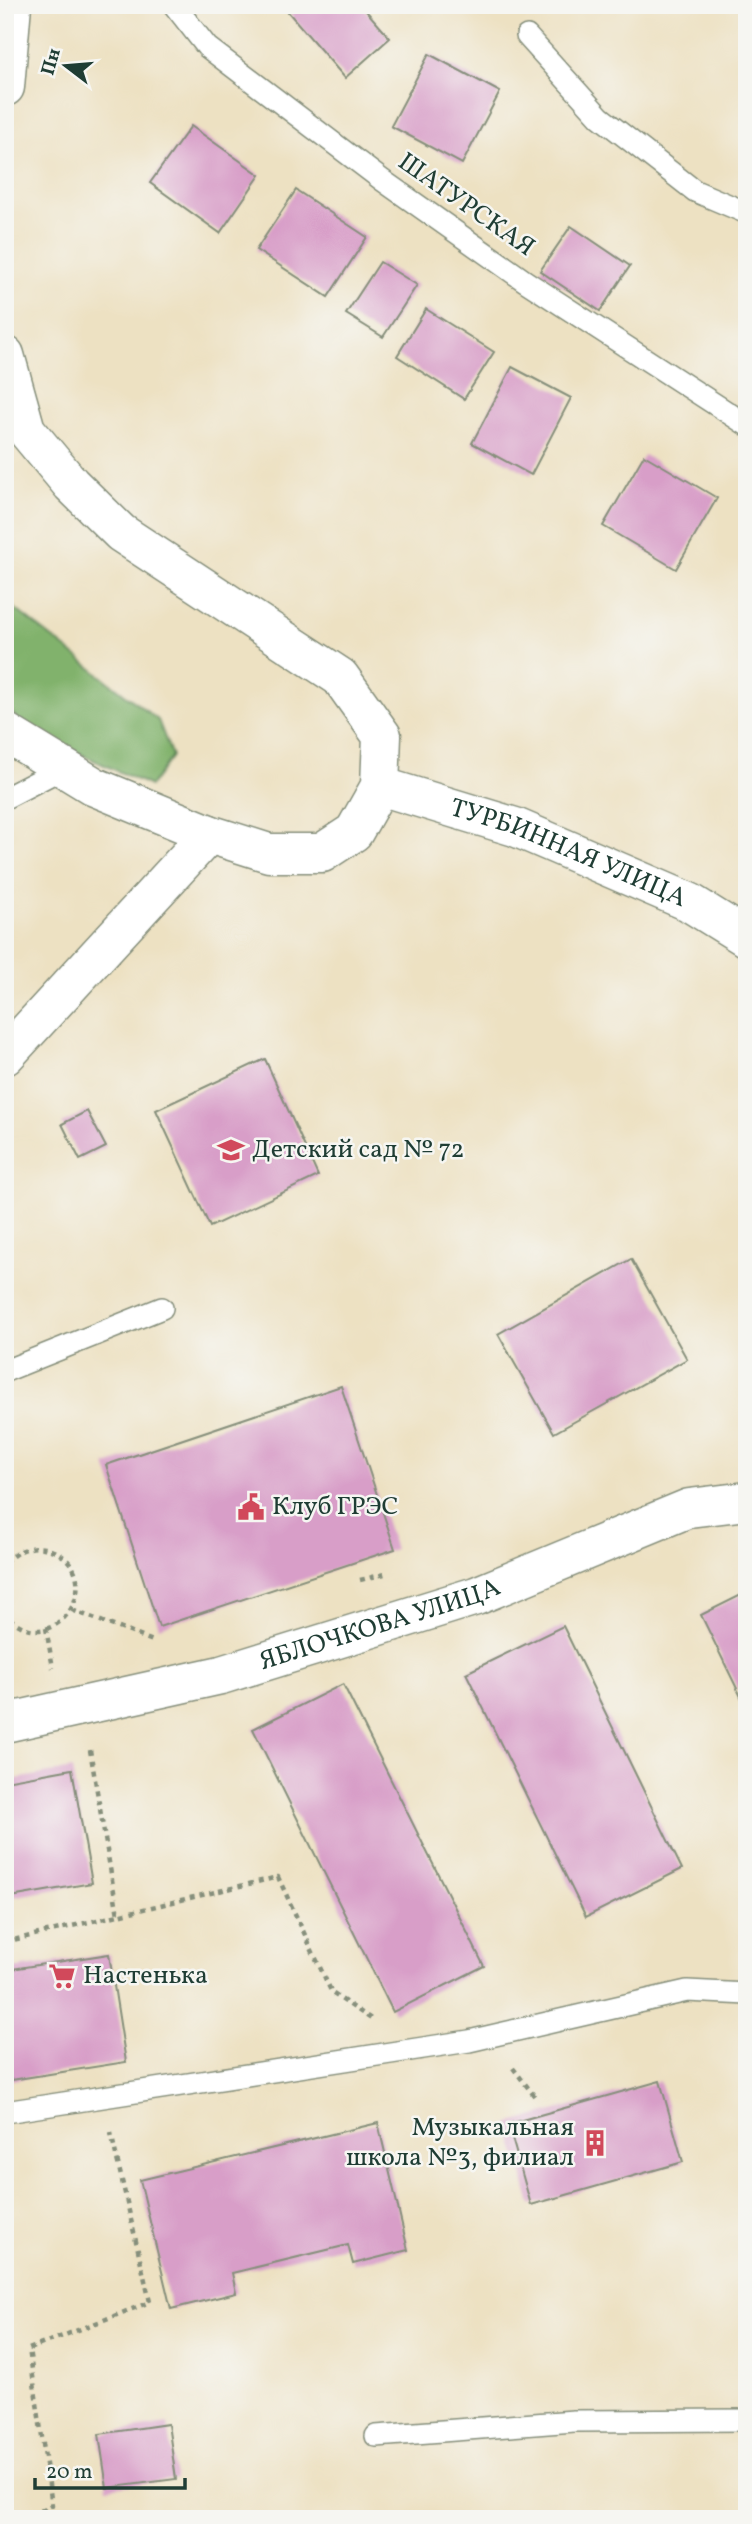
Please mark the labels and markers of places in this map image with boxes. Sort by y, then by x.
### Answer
place label: Детский сад № 72 [252,1132,465,1168]
school or university icon: Детский сад № 72 [216,1135,246,1165]
place label: Клуб ГРЭС [272,1489,399,1525]
public building icon: Клуб ГРЭС [236,1492,266,1522]
place label: Настенька [83,1958,208,1994]
supermarket icon: Настенька [47,1961,77,1991]
place label: Музыкальная школа №3, филиал [346,2110,574,2176]
building icon: Музыкальная школа №3, филиал [580,2128,610,2158]

